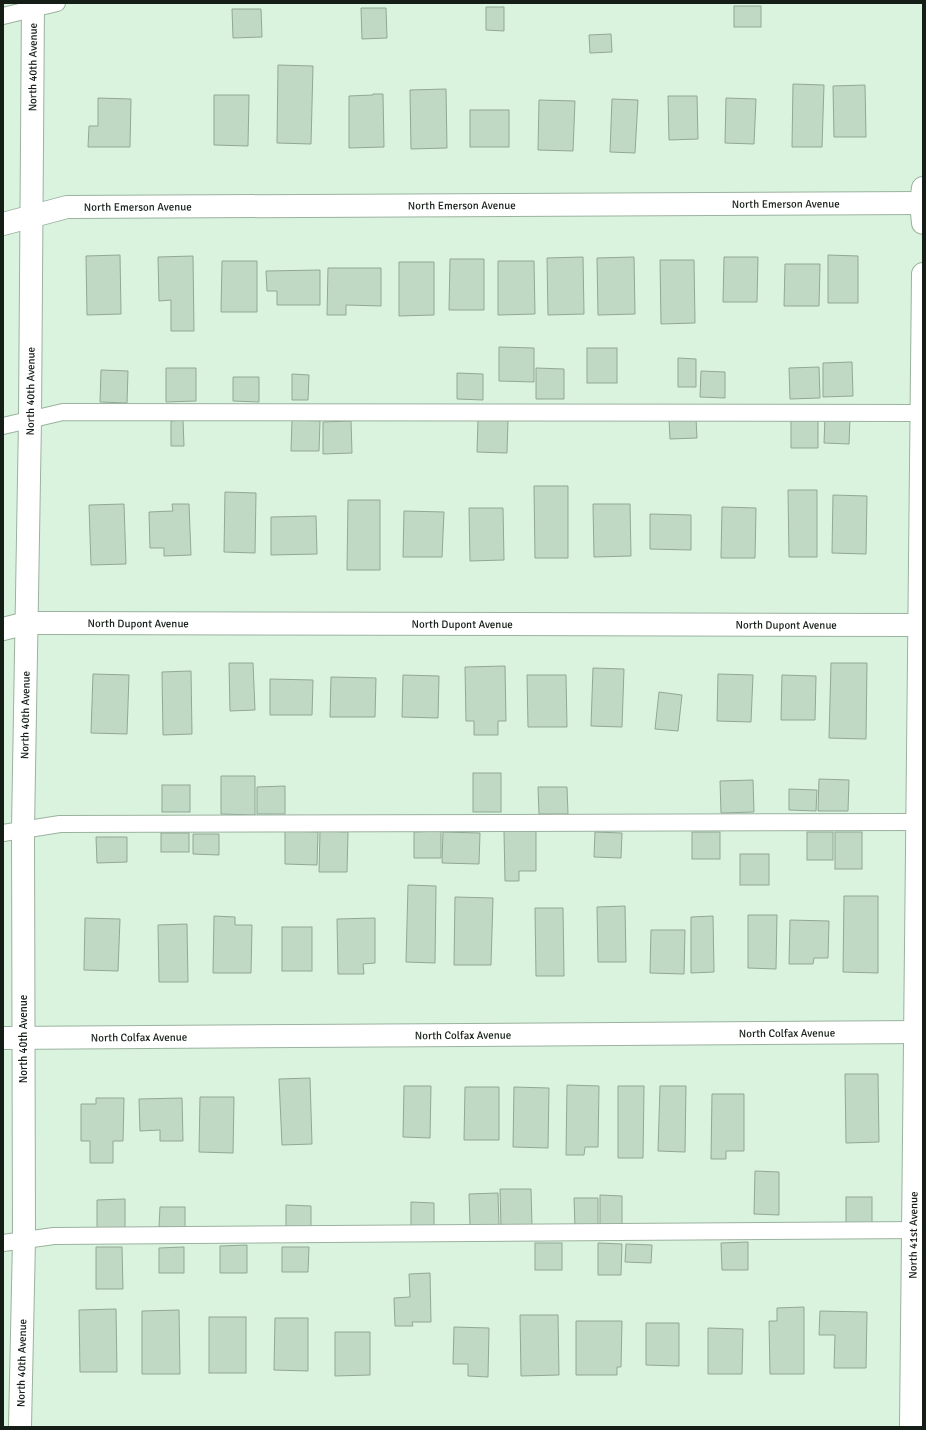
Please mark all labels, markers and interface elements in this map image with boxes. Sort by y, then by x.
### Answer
street label: North 40th Avenue [26,23,40,111]
street label: North Emerson Avenue [732,197,840,211]
street label: North Emerson Avenue [408,199,516,212]
street label: North Emerson Avenue [84,200,192,214]
street label: North 40th Avenue [24,347,38,435]
street label: North Dupont Avenue [88,617,189,630]
street label: North Dupont Avenue [412,618,513,631]
street label: North Dupont Avenue [736,619,837,632]
street label: North 40th Avenue [18,671,33,759]
street label: North 40th Avenue [17,995,30,1083]
street label: North Colfax Avenue [739,1027,835,1040]
street label: North Colfax Avenue [415,1029,511,1042]
street label: North Colfax Avenue [91,1031,187,1044]
street label: North 41st Avenue [907,1191,920,1279]
street label: North 40th Avenue [14,1319,29,1407]

